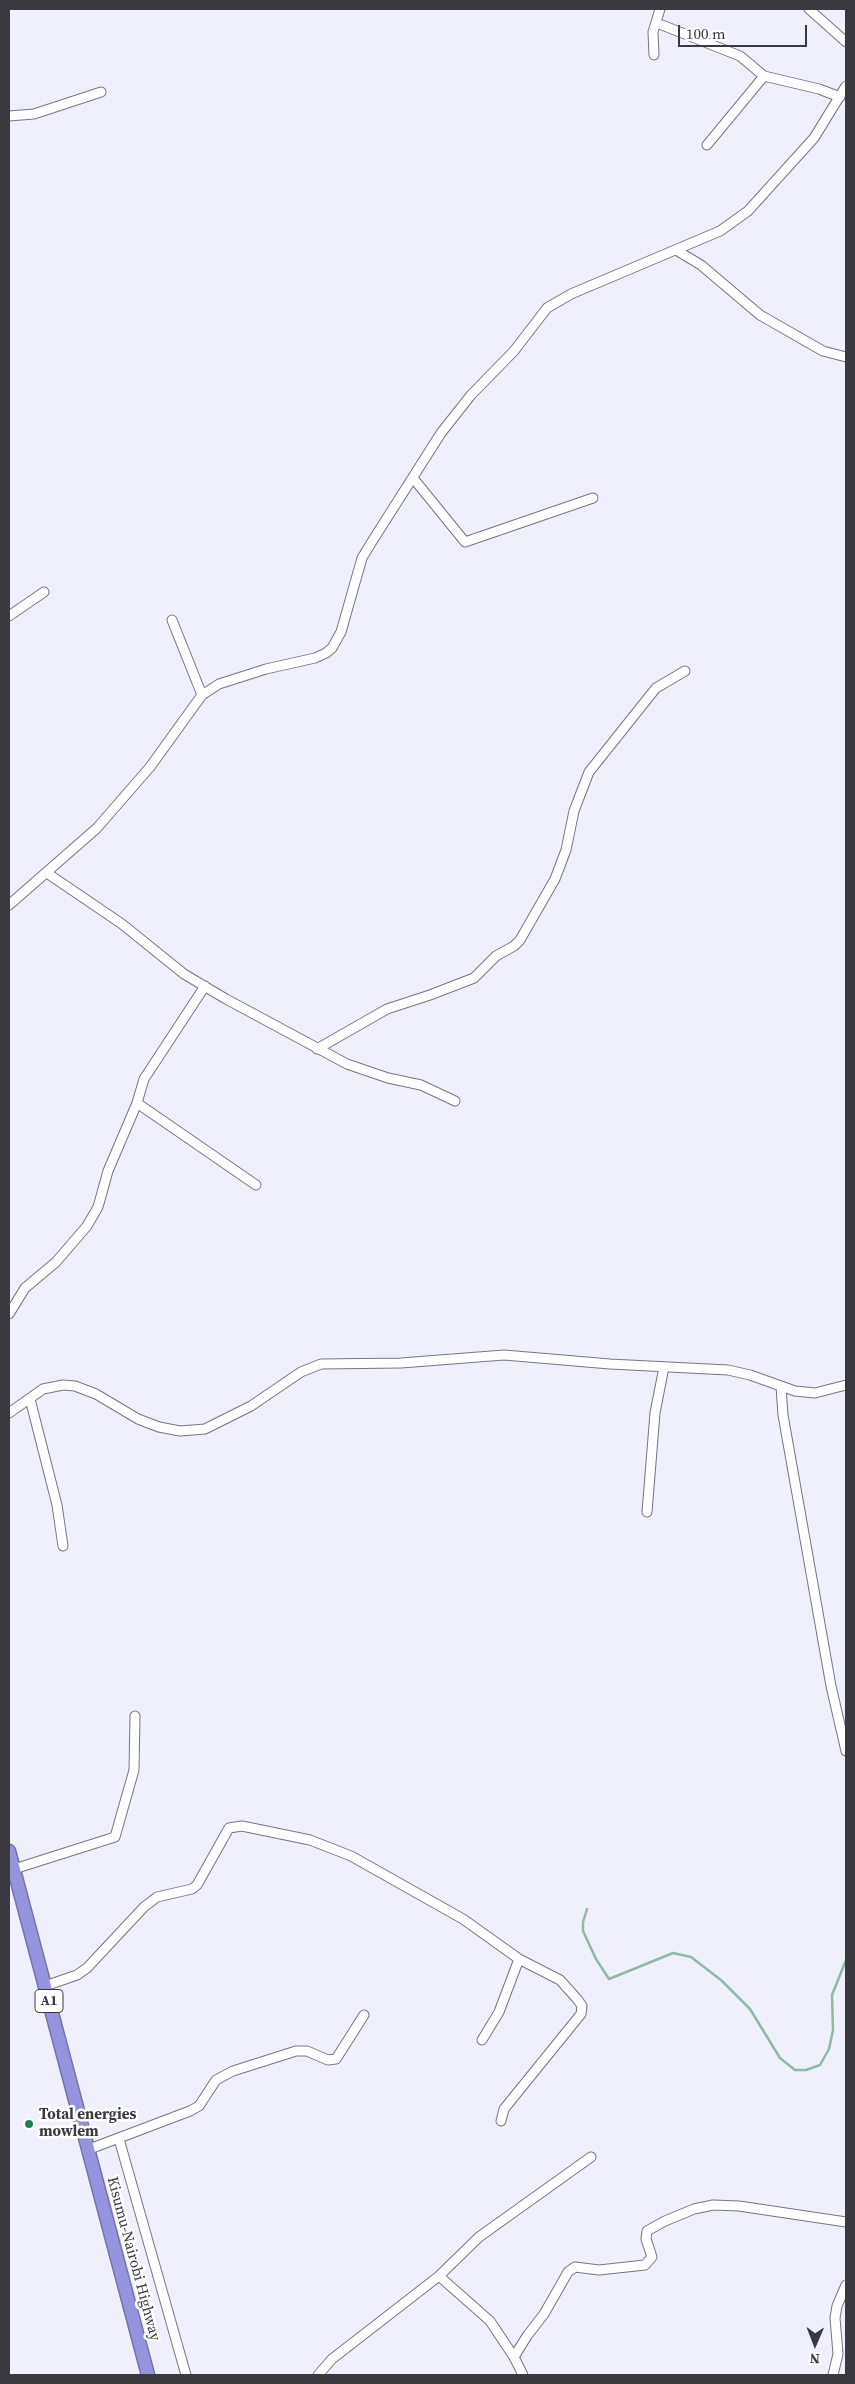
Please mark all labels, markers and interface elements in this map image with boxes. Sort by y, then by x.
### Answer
scale bar [680,15,809,47]
text: 100 m [686,23,726,44]
road number: A1 [35,1990,63,2012]
place label: Total energies mowlem [39,2106,136,2141]
marker: Total energies mowlem [23,2118,35,2130]
street label: Kisumu-Nairobi Highway [102,2175,164,2343]
north arrow [790,2319,840,2369]
text: N [809,2349,820,2369]

